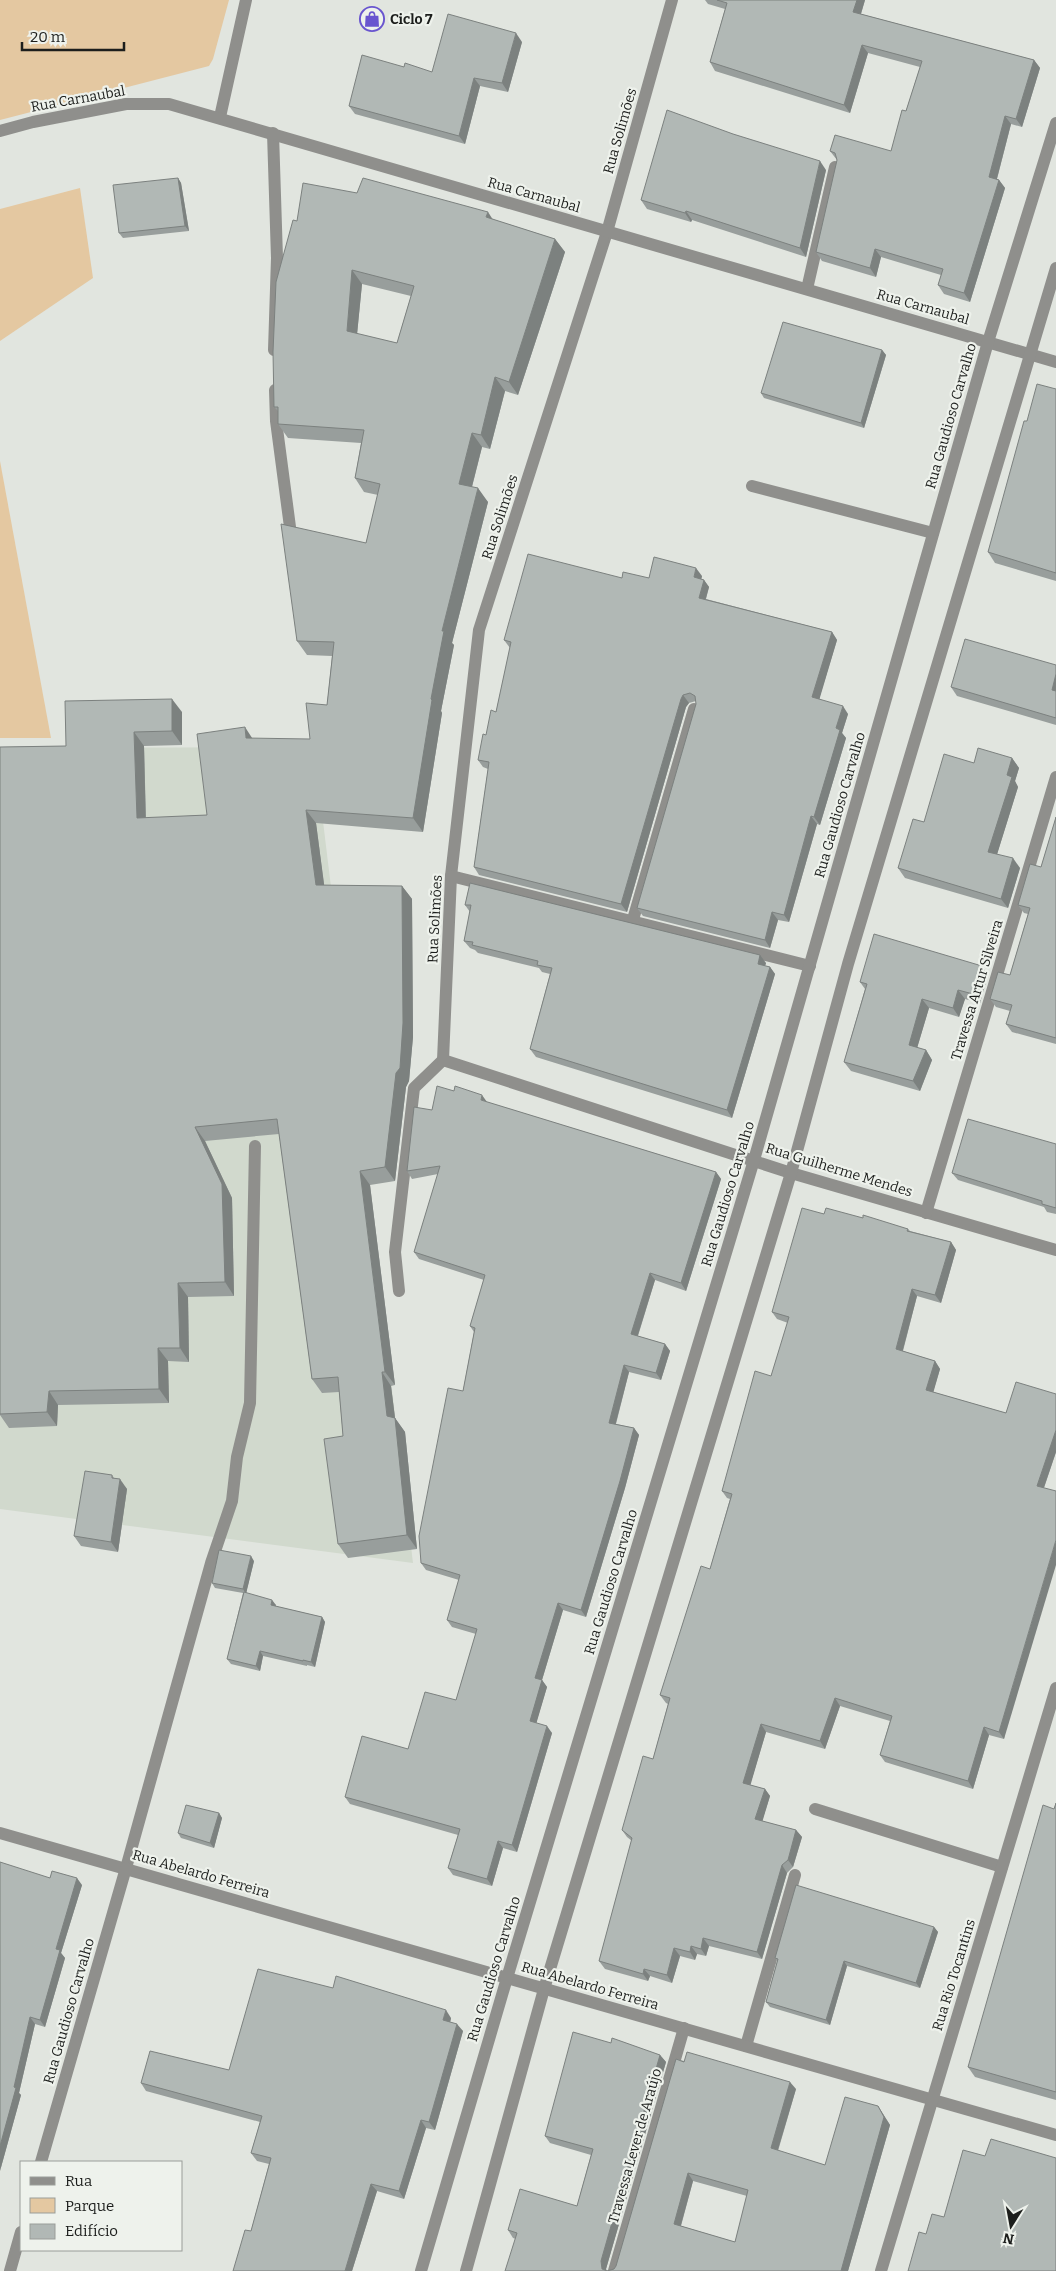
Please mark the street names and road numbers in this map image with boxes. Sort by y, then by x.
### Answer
street label: Rua Carnaubal [29,82,127,116]
street label: Rua Solimões [600,86,640,176]
street label: Rua Carnaubal [486,174,582,216]
street label: Rua Carnaubal [875,286,971,328]
street label: Rua Gaudioso Carvalho [922,341,980,491]
street label: Rua Solimões [478,472,522,562]
street label: Rua Gaudioso Carvalho [811,730,869,880]
street label: Rua Solimões [424,874,446,964]
street label: Travessa Artur Silveira [947,917,1007,1062]
street label: Rua Gaudioso Carvalho [698,1119,758,1269]
street label: Rua Guilherme Mendes [763,1140,915,1200]
street label: Rua Gaudioso Carvalho [581,1507,641,1657]
street label: Rua Abelardo Ferreira [130,1846,272,1902]
street label: Rua Gaudioso Carvalho [464,1894,524,2044]
street label: Rua Rio Tocantins [929,1917,979,2033]
street label: Rua Gaudioso Carvalho [40,1936,98,2086]
street label: Rua Abelardo Ferreira [519,1958,661,2014]
street label: Travessa Lever de Araújo [605,2066,665,2226]

